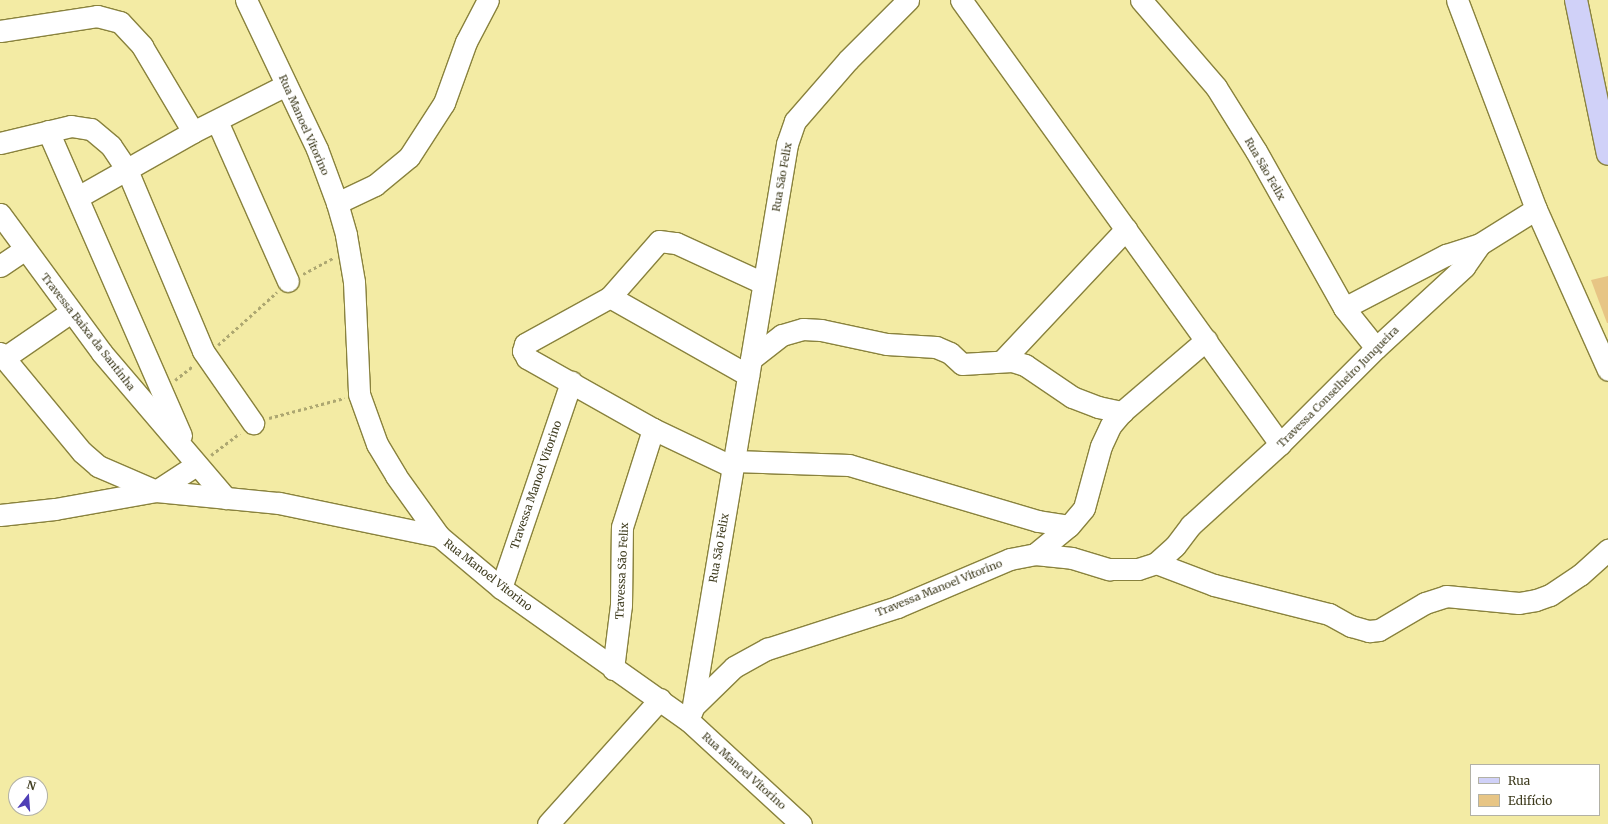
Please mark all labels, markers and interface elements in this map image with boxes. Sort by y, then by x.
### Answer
street label: Rua Manoel Vitorino [276,73,332,177]
street label: Rua São Felix [1242,135,1288,203]
street label: Rua São Felix [769,141,795,213]
street label: Travessa Baixa da Santinha [38,271,138,393]
street label: Travessa Conselheiro Junqueira [1275,324,1401,450]
street label: Travessa Manoel Vitorino [508,419,564,551]
street label: Rua São Felix [706,512,732,584]
street label: Travessa São Felix [613,522,631,620]
street label: Rua Manoel Vitorino [441,536,535,614]
street label: Travessa Manoel Vitorino [874,557,1004,619]
street label: Rua Manoel Vitorino [699,730,789,812]
legend [1470,764,1600,816]
text: Rua [1508,773,1530,788]
north arrow [8,776,48,816]
text: N [25,778,37,793]
text: Edifício [1508,793,1552,808]

